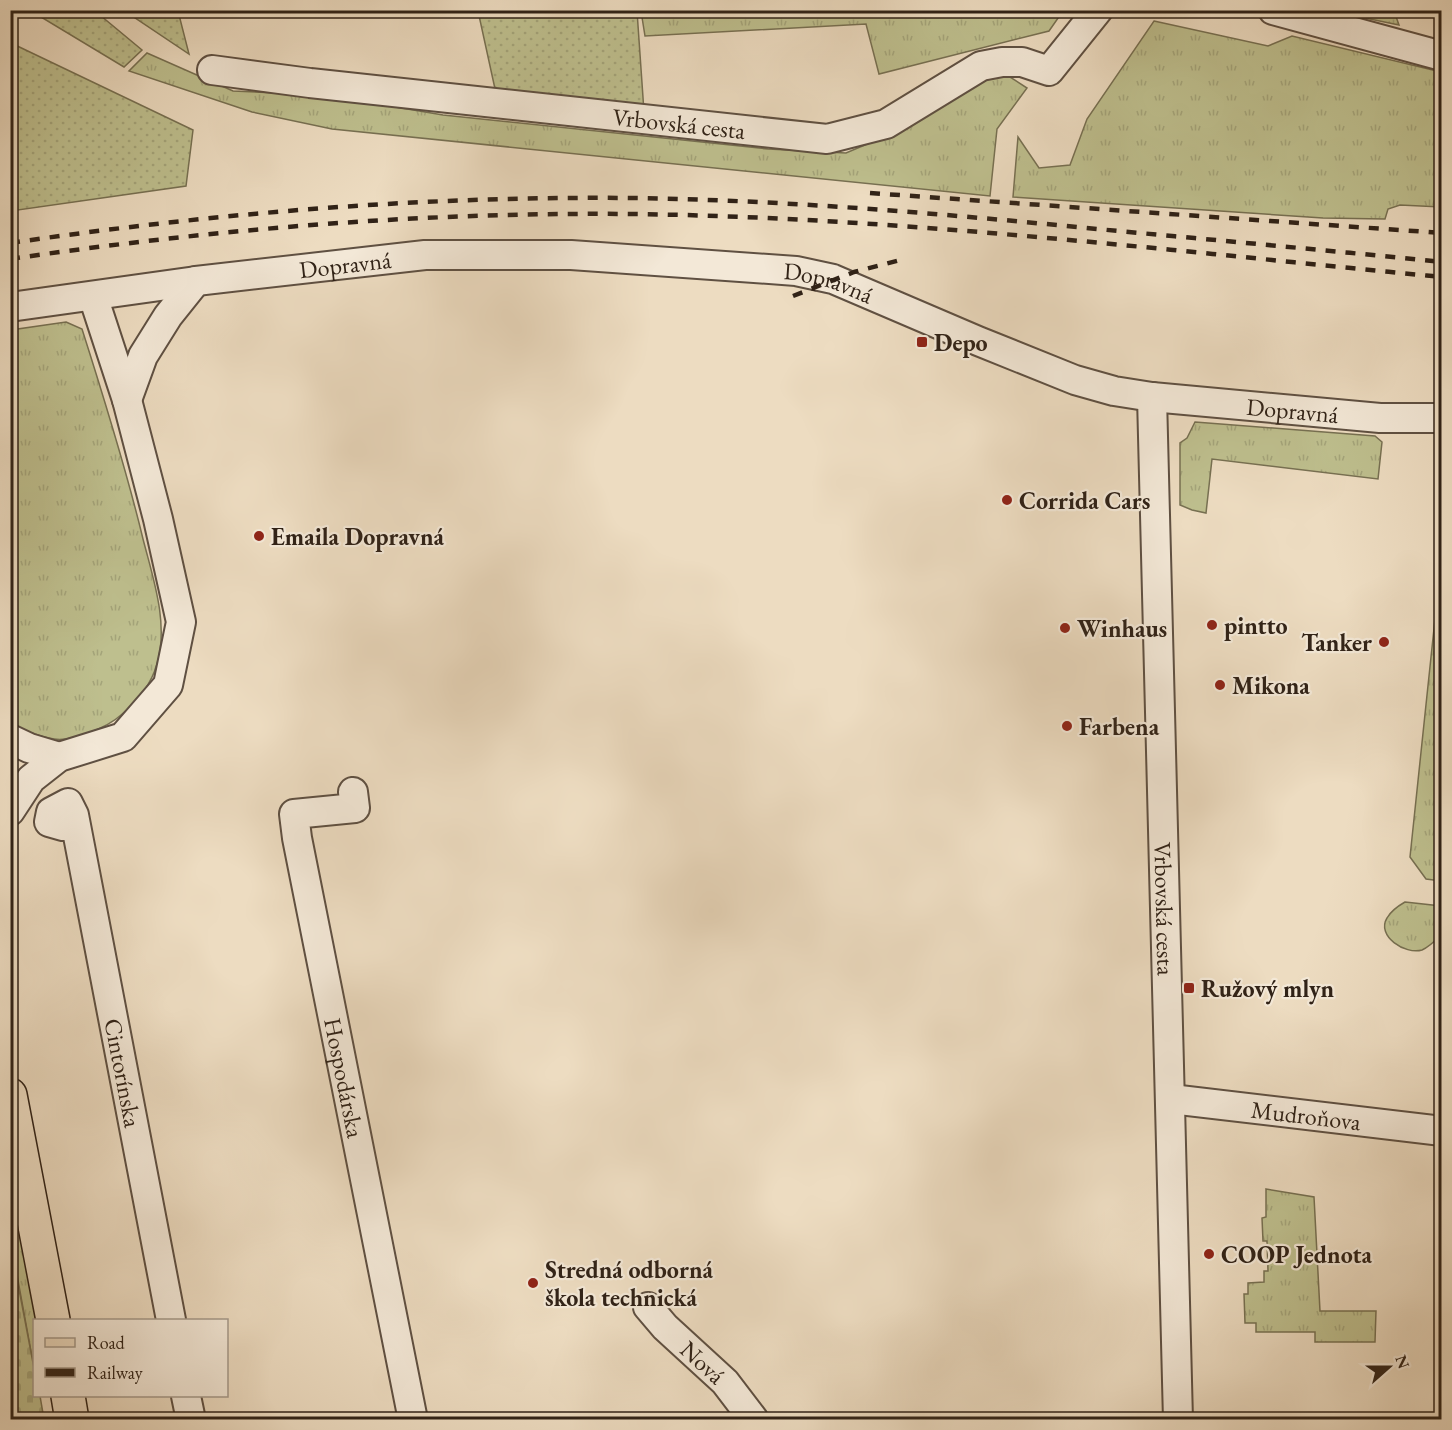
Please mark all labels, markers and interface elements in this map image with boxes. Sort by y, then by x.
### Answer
street label: Vrbovská cesta [611,100,747,146]
street label: Dopravná [298,243,393,285]
street label: Dopravná [783,255,879,310]
place label: Depo [934,327,988,358]
marker: Depo [915,335,929,349]
street label: Dopravná [1245,390,1340,430]
place label: Corrida Cars [1019,485,1150,516]
marker: Corrida Cars [1000,493,1014,507]
place label: Emaila Dopravná [271,521,445,552]
marker: Emaila Dopravná [252,529,266,543]
place label: pintto [1224,610,1288,641]
place label: Winhaus [1077,613,1167,644]
marker: pintto [1205,618,1219,632]
marker: Winhaus [1058,621,1072,635]
place label: Tanker [1301,627,1372,658]
marker: Tanker [1377,635,1391,649]
place label: Mikona [1232,670,1310,701]
marker: Mikona [1213,678,1227,692]
place label: Farbena [1079,711,1160,742]
marker: Farbena [1060,719,1074,733]
street label: Vrbovská cesta [1148,842,1182,976]
place label: Ružový mlyn [1201,973,1335,1005]
marker: Ružový mlyn [1182,981,1196,995]
street label: Hospodárska [318,1015,372,1141]
street label: Cintorínska [98,1016,149,1130]
street label: Mudroňova [1249,1093,1363,1137]
place label: COOP Jednota [1221,1239,1373,1270]
marker: COOP Jednota [1202,1247,1216,1261]
place label: Stredná odborná škola technická [545,1254,713,1313]
marker: Stredná odborná škola technická [526,1276,540,1290]
legend [33,1319,228,1397]
text: Road [87,1331,126,1354]
street label: Nová [674,1334,732,1391]
north arrow [1359,1337,1419,1397]
text: N [1390,1352,1415,1372]
text: Railway [87,1361,143,1384]

